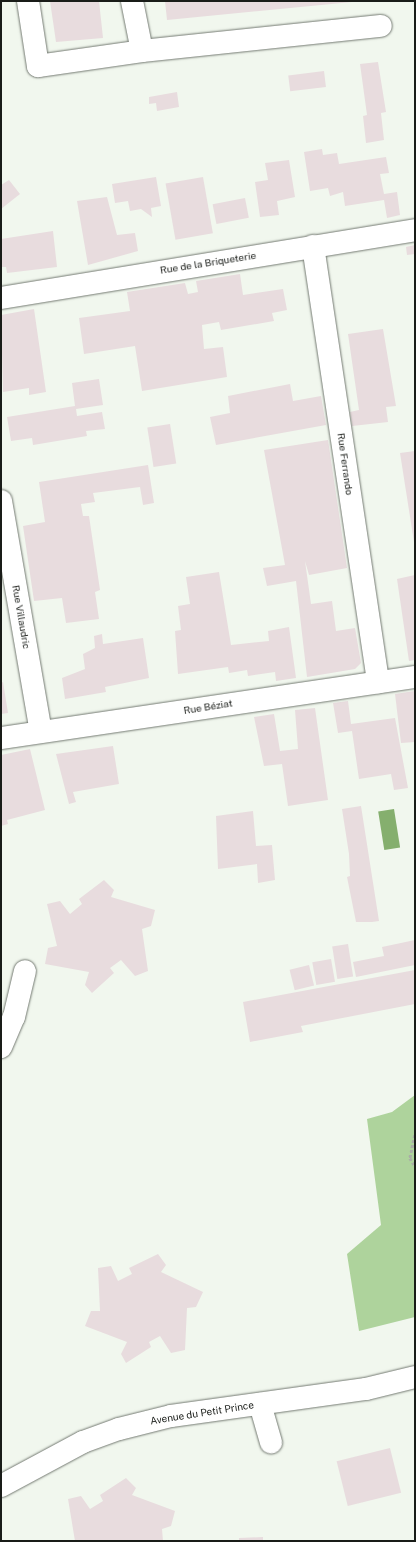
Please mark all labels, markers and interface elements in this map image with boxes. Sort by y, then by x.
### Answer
street label: Rue de la Briqueterie [159,249,257,277]
street label: Rue Ferrando [335,432,355,496]
street label: Rue Villaudric [9,584,33,650]
street label: Rue Béziat [183,697,233,717]
street label: Avenue du Petit Prince [149,1399,255,1427]

